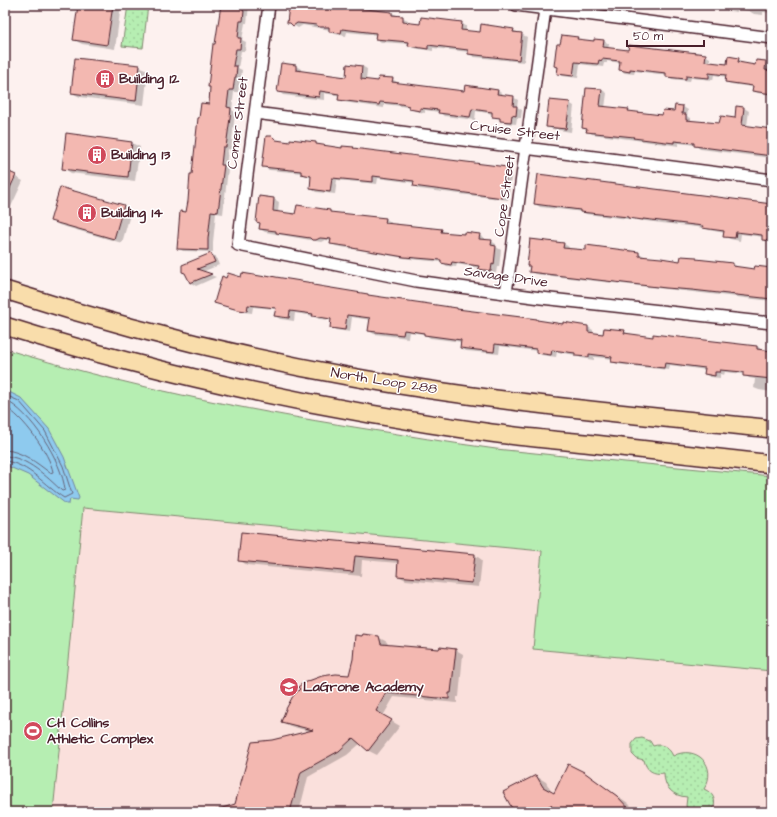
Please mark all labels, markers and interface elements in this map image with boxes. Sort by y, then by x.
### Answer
scale bar [627,22,704,48]
text: 50 m [633,28,664,45]
building icon: Building 12 [94,68,116,90]
place label: Building 12 [119,69,180,90]
street label: Comer Street [222,75,254,170]
street label: Cruise Street [469,116,561,146]
building icon: Building 13 [86,144,108,166]
place label: Building 13 [111,145,171,166]
street label: Cope Street [489,154,521,238]
building icon: Building 14 [76,202,98,224]
place label: Building 14 [101,203,163,224]
street label: Savage Drive [463,261,550,293]
street label: North Loop 288 [329,363,439,399]
school or university icon: LaGrone Academy [278,676,300,698]
place label: LaGrone Academy [303,677,424,697]
place label: CH Collins Athletic Complex [47,713,154,749]
sports icon: CH Collins Athletic Complex [22,720,44,742]

